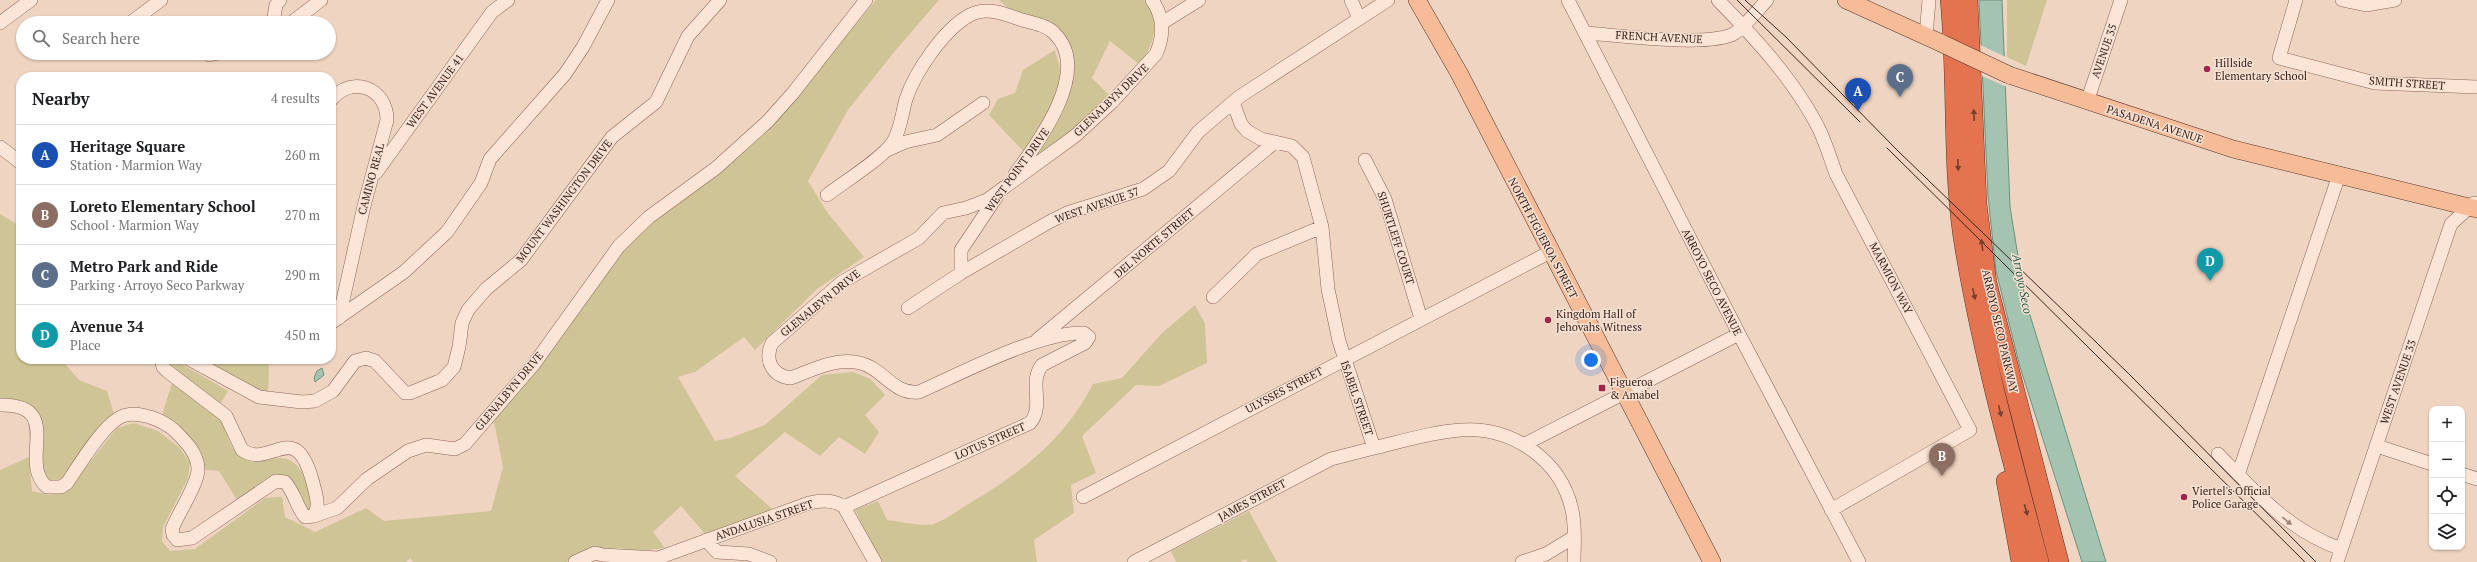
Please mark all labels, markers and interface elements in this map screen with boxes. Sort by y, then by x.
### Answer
search box [16,16,336,60]
street label: AVENUE 35 [2088,22,2120,80]
icon: search [30,27,52,49]
text: Search here [62,28,140,48]
street label: FRENCH AVENUE [1615,28,1703,46]
street label: WEST AVENUE 41 [403,51,467,131]
place label: Hillside Elementary School [2215,56,2307,83]
street label: GLENALBYN DRIVE [1071,61,1151,139]
pin: C [1887,64,1913,97]
marker: Hillside Elementary School [2202,64,2212,74]
street label: SMITH STREET [2369,73,2446,93]
pin: A [1845,78,1871,111]
text: Nearby [32,87,90,110]
text: 4 results [271,89,320,107]
street label: PASADENA AVENUE [2105,102,2205,146]
one-way arrow [1971,108,1977,121]
street label: WEST POINT DRIVE [982,125,1052,215]
text: Heritage Square [70,136,185,156]
street label: MOUNT WASHINGTON DRIVE [513,137,615,265]
street label: CAMINO REAL [355,142,387,216]
text: A [40,146,50,164]
text: 260 m [285,146,320,164]
text: Station · Marmion Way [70,156,202,174]
one-way arrow [1955,159,1961,172]
street label: NORTH FIGUEROA STREET [1505,175,1581,301]
street label: WEST AVENUE 37 [1053,184,1141,226]
street label: SHURTLEFF COURT [1374,190,1418,287]
text: Loreto Elementary School [70,196,256,216]
street label: DEL NORTE STREET [1111,205,1197,281]
text: B [41,206,49,224]
text: 270 m [285,206,320,224]
text: School · Marmion Way [70,216,199,234]
street label: ARROYO SECO AVENUE [1679,226,1745,338]
one-way arrow [1979,239,1985,251]
street label: MARMION WAY [1866,240,1916,317]
pin: D [2197,248,2223,281]
water label: Arroyo Seco [2009,252,2036,315]
text: Metro Park and Ride [70,256,218,276]
text: C [41,266,49,284]
text: 290 m [285,266,320,284]
street label: GLENALBYN DRIVE [777,266,863,340]
street label: ARROYO SECO PARKWAY [1979,268,2021,395]
text: Parking · Arroyo Seco Parkway [70,276,244,294]
one-way arrow [1971,287,1977,300]
place label: Kingdom Hall of Jehovahs Witness [1556,307,1642,334]
marker: Kingdom Hall of Jehovahs Witness [1543,315,1553,325]
text: Avenue 34 [70,316,144,336]
text: D [40,326,50,344]
text: 450 m [285,326,320,344]
text: Place [70,336,101,354]
street label: WEST AVENUE 33 [2377,338,2419,426]
street label: GLENALBYN DRIVE [472,349,546,433]
your location [1581,350,1601,370]
street label: ISABEL STREET [1338,359,1376,438]
street label: ULYSSES STREET [1243,364,1325,416]
place label: Figueroa & Amabel [1610,375,1659,402]
marker: Figueroa & Amabel [1597,383,1607,393]
one-way arrow [1997,405,2003,417]
map controls [2429,406,2465,550]
button: + [2429,406,2465,442]
street label: LOTUS STREET [953,419,1028,463]
button: − [2429,442,2465,478]
pin: B [1929,443,1955,476]
street label: JAMES STREET [1216,476,1289,524]
button: locate [2429,478,2465,514]
place label: Viertel's Official Police Garage [2192,484,2271,511]
marker: Viertel's Official Police Garage [2179,492,2189,502]
street label: ANDALUSIA STREET [713,497,815,543]
one-way arrow [2023,504,2029,517]
button: layers [2429,514,2465,550]
one-way arrow [2282,516,2293,525]

